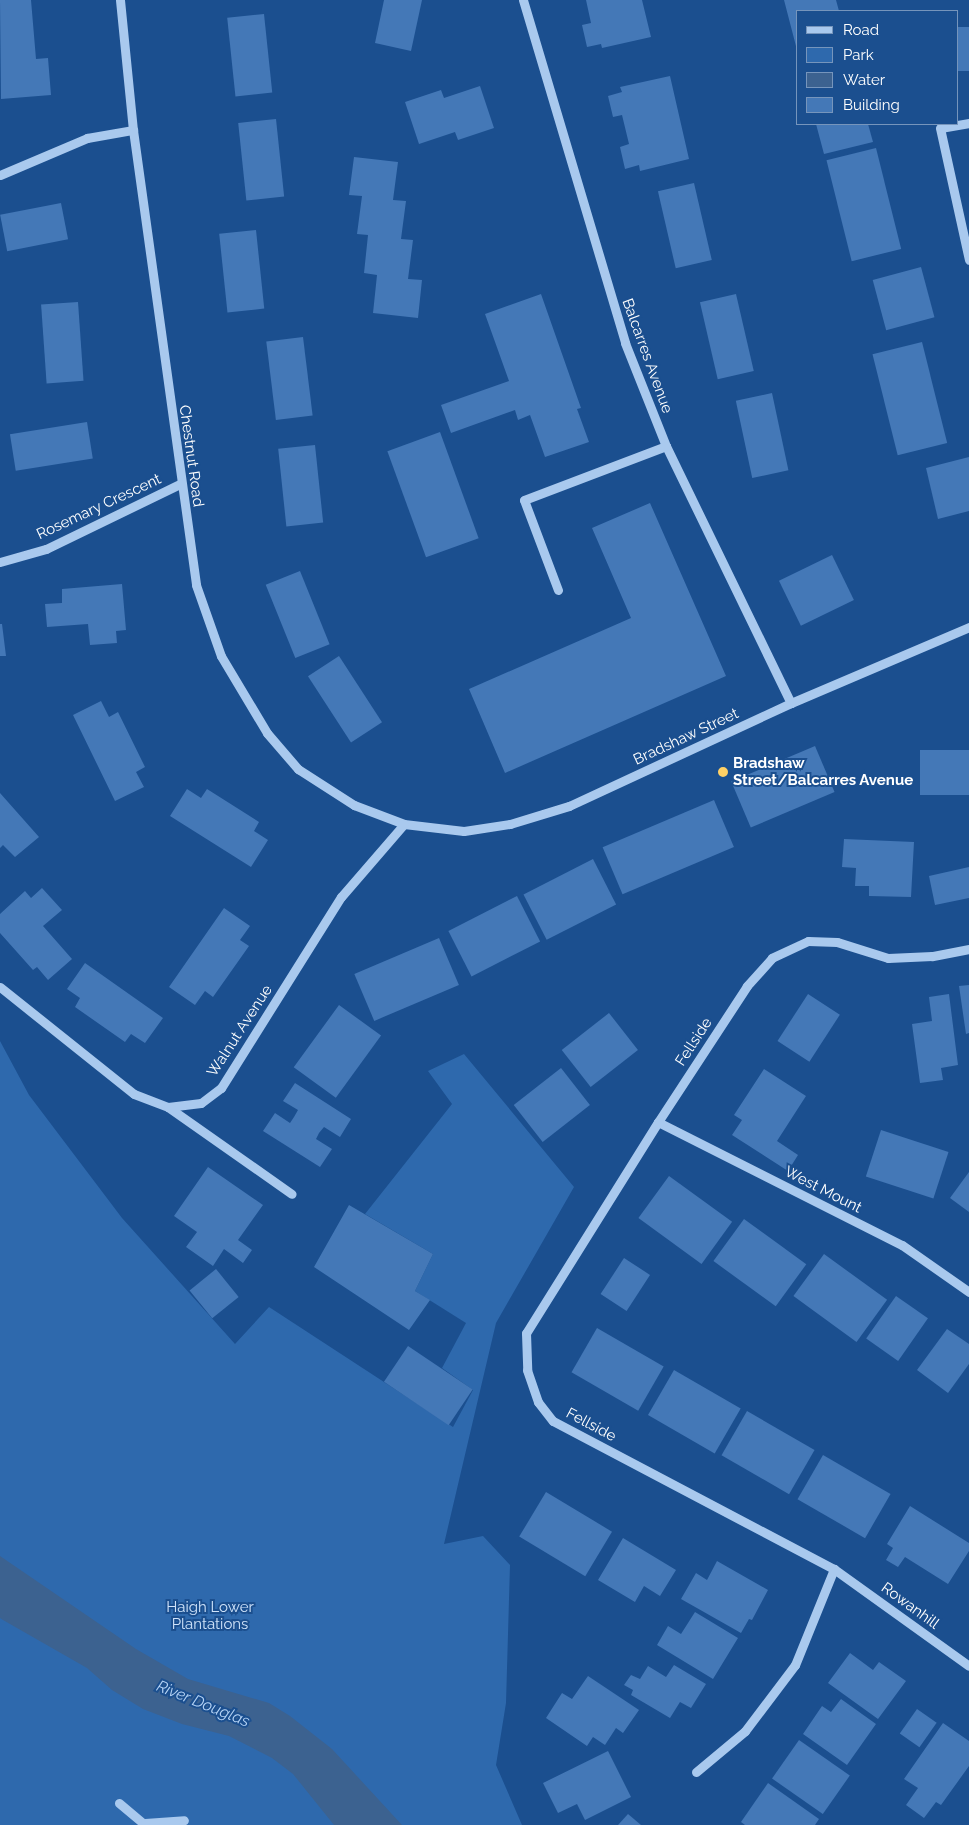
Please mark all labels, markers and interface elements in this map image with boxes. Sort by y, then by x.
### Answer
legend [796,10,959,125]
text: Road [843,21,879,39]
text: Park [843,46,874,64]
text: Water [843,71,885,89]
text: Building [843,96,900,114]
street label: Balcarres Avenue [618,296,676,416]
street label: Chestnut Road [175,404,207,508]
street label: Rosemary Crescent [34,470,164,544]
street label: Bradshaw Street [630,705,742,769]
place label: Bradshaw Street/Balcarres Avenue [733,754,914,789]
marker: Bradshaw Street/Balcarres Avenue [717,766,729,778]
street label: Walnut Avenue [204,982,276,1080]
street label: Fellside [672,1014,716,1070]
street label: West Mount [781,1163,865,1217]
street label: Fellside [563,1404,619,1446]
street label: Rowanhill [877,1579,943,1633]
park label: Haigh Lower Plantations [166,1598,254,1633]
water label: River Douglas [153,1677,253,1731]

